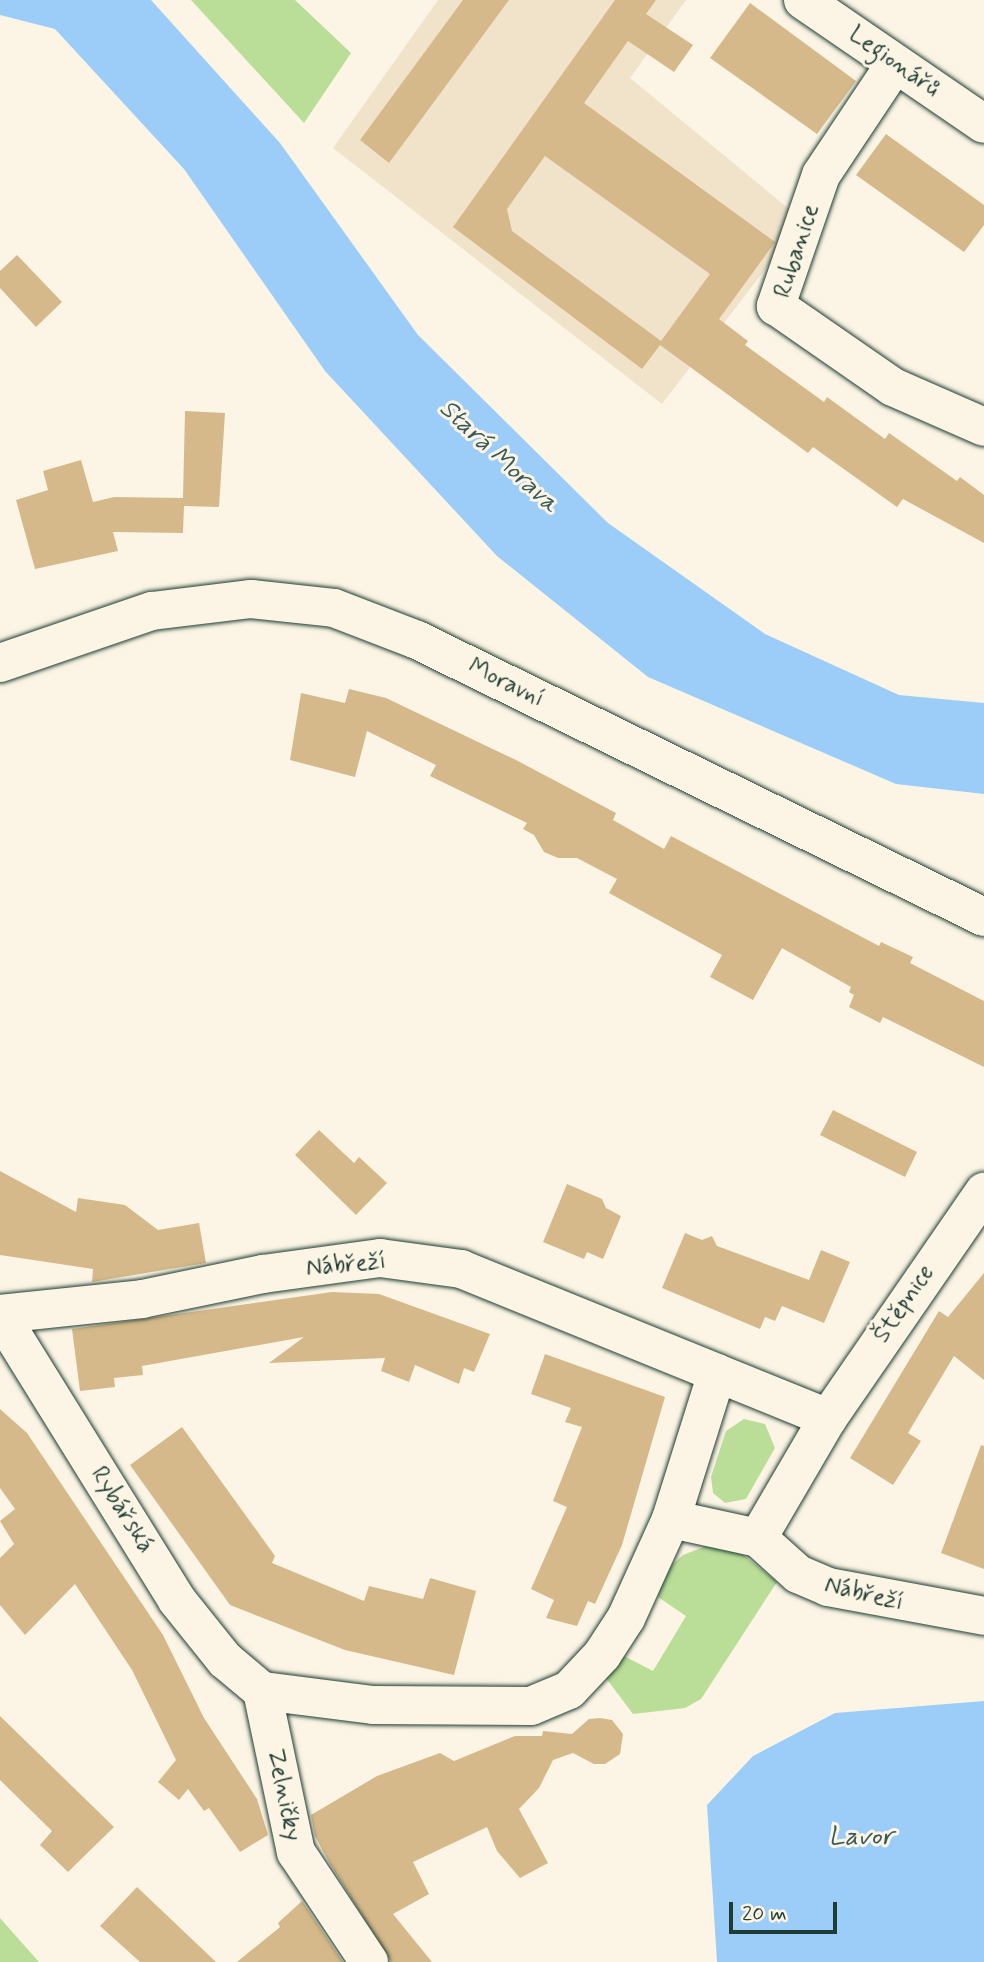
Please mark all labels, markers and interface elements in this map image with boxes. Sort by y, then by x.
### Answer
street label: Legionářů [843,20,945,104]
street label: Rubanice [768,200,826,302]
water label: Stará Morava [432,394,564,520]
street label: Moravní [463,652,549,714]
street label: Nábřeží [305,1247,387,1283]
street label: Štěpnice [867,1259,941,1349]
street label: Rybářská [84,1461,160,1559]
street label: Nábřeží [822,1570,906,1618]
street label: Zelničky [260,1746,308,1844]
water label: Lavor [829,1822,893,1854]
scale bar [732,1888,841,1932]
text: 20 m [742,1900,787,1928]

